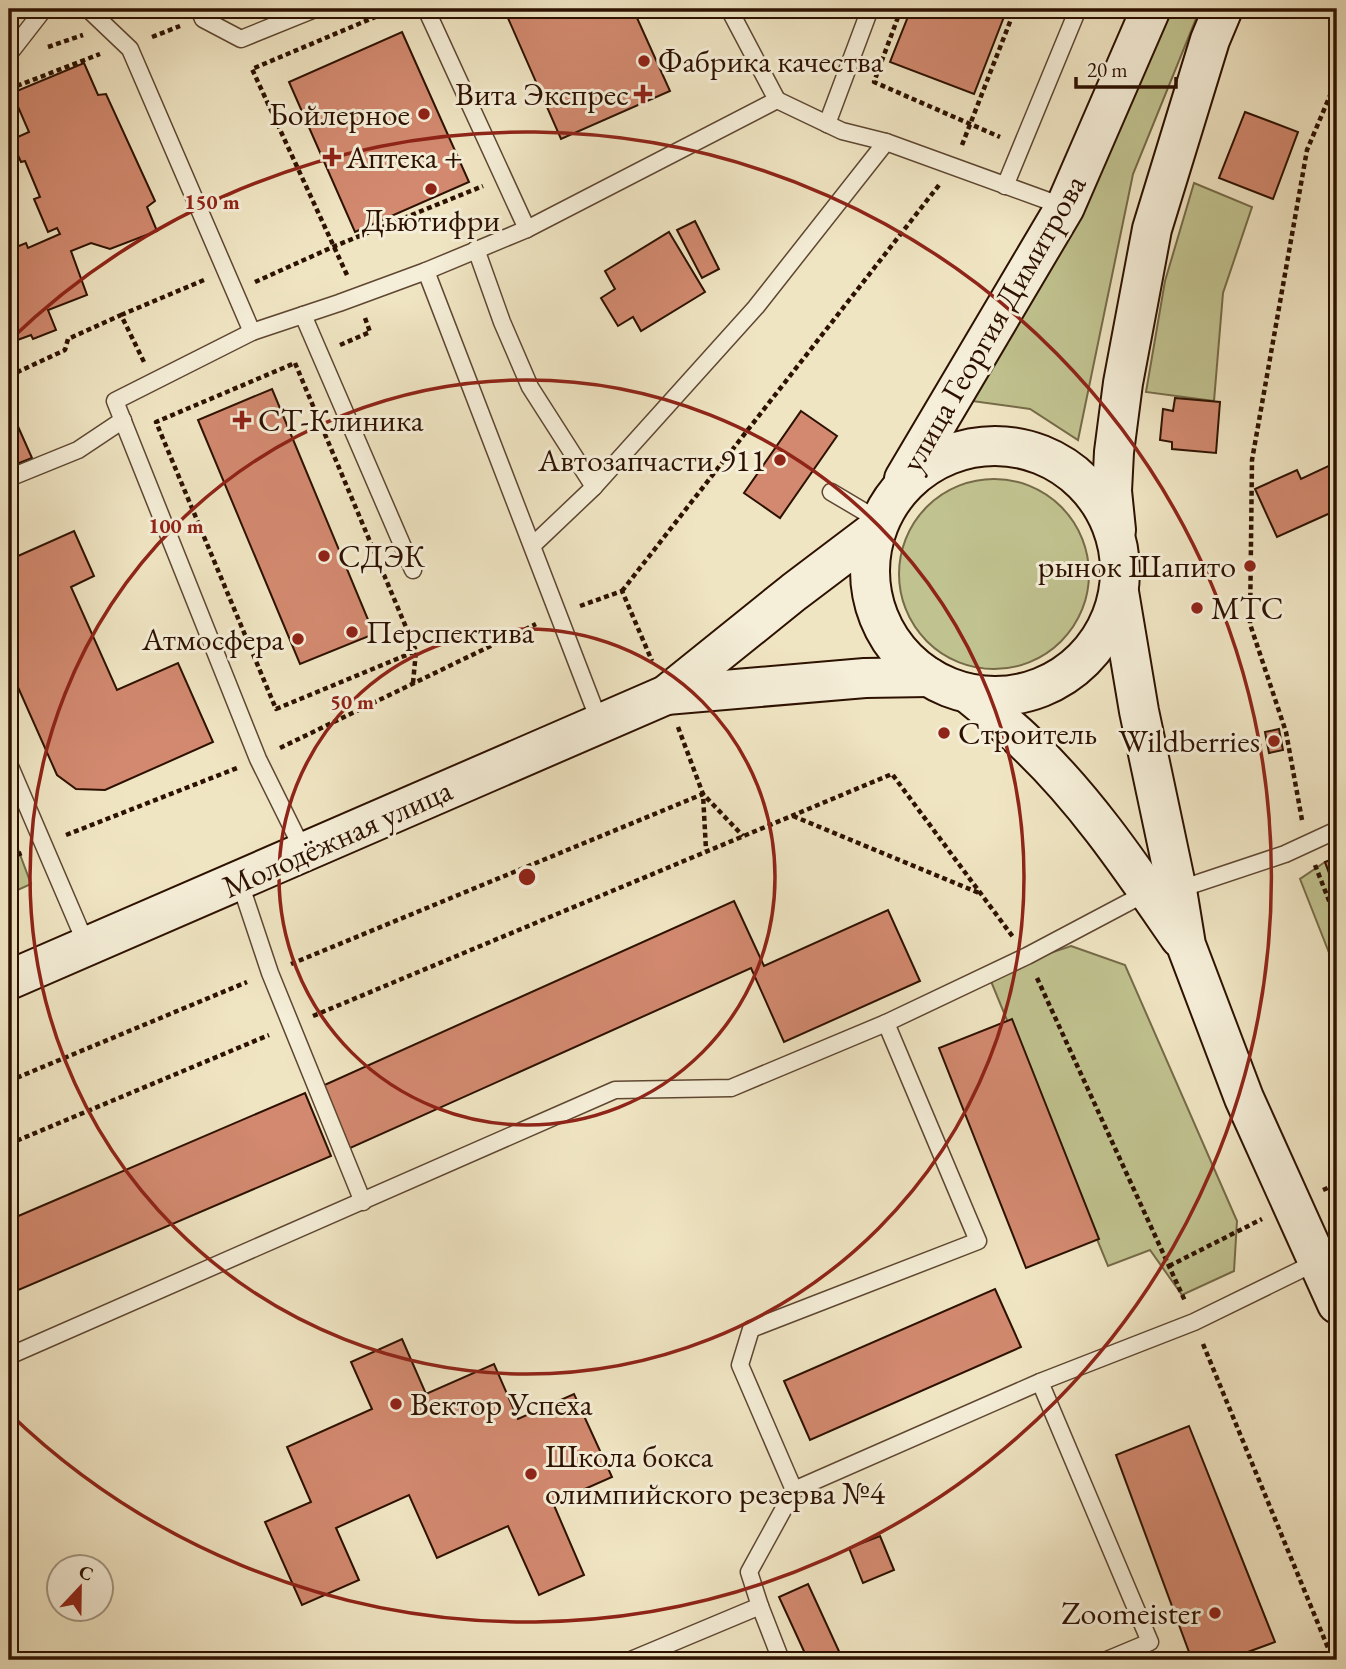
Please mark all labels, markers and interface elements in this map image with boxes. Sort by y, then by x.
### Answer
place label: Фабрика качества [658,40,883,82]
scale bar [1076,46,1176,90]
marker: Фабрика качества [636,53,652,69]
text: 20 m [1087,56,1128,83]
place label: Вита Экспрес [455,73,629,115]
marker: Вита Экспрес [635,86,651,102]
place label: Бойлерное [269,93,410,135]
marker: Бойлерное [416,106,432,122]
place label: Аптека + [345,136,463,178]
marker: Аптека + [324,149,340,165]
street label: улица Георгия Димитрова [891,167,1095,479]
marker: Дьютифри [423,181,439,197]
text: 150 m [184,188,240,215]
place label: Дьютифри [362,199,500,241]
place label: СТ-Клиника [258,399,424,441]
marker: СТ-Клиника [232,410,252,430]
place label: Автозапчасти 911 [537,439,766,481]
marker: Автозапчасти 911 [772,452,788,468]
text: 100 m [148,512,204,539]
place label: СДЭК [338,535,426,577]
place label: рынок Шапито [1038,545,1236,587]
marker: СДЭК [316,548,332,564]
marker: рынок Шапито [1242,558,1258,574]
place label: МТС [1211,587,1283,629]
marker: МТС [1189,600,1205,616]
place label: Перспектива [366,611,535,653]
place label: Атмосфера [141,618,284,660]
marker: Перспектива [344,624,360,640]
marker: Атмосфера [290,631,306,647]
text: 50 m [330,688,374,715]
place label: Строитель [958,712,1097,754]
place label: Wildberries [1119,720,1260,762]
marker: Строитель [936,725,952,741]
marker: Wildberries [1266,733,1282,749]
street label: Молодёжная улица [215,768,459,908]
centre of rings [515,865,539,889]
place label: Вектор Успеха [410,1383,593,1425]
marker: Вектор Успеха [388,1396,404,1412]
place label: Школа бокса олимпийского резерва №4 [545,1435,886,1514]
marker: Школа бокса олимпийского резерва №4 [523,1466,539,1482]
north arrow [46,1554,116,1624]
text: С [75,1559,97,1587]
place label: Zoomeister [1061,1592,1201,1634]
marker: Zoomeister [1207,1605,1223,1621]

